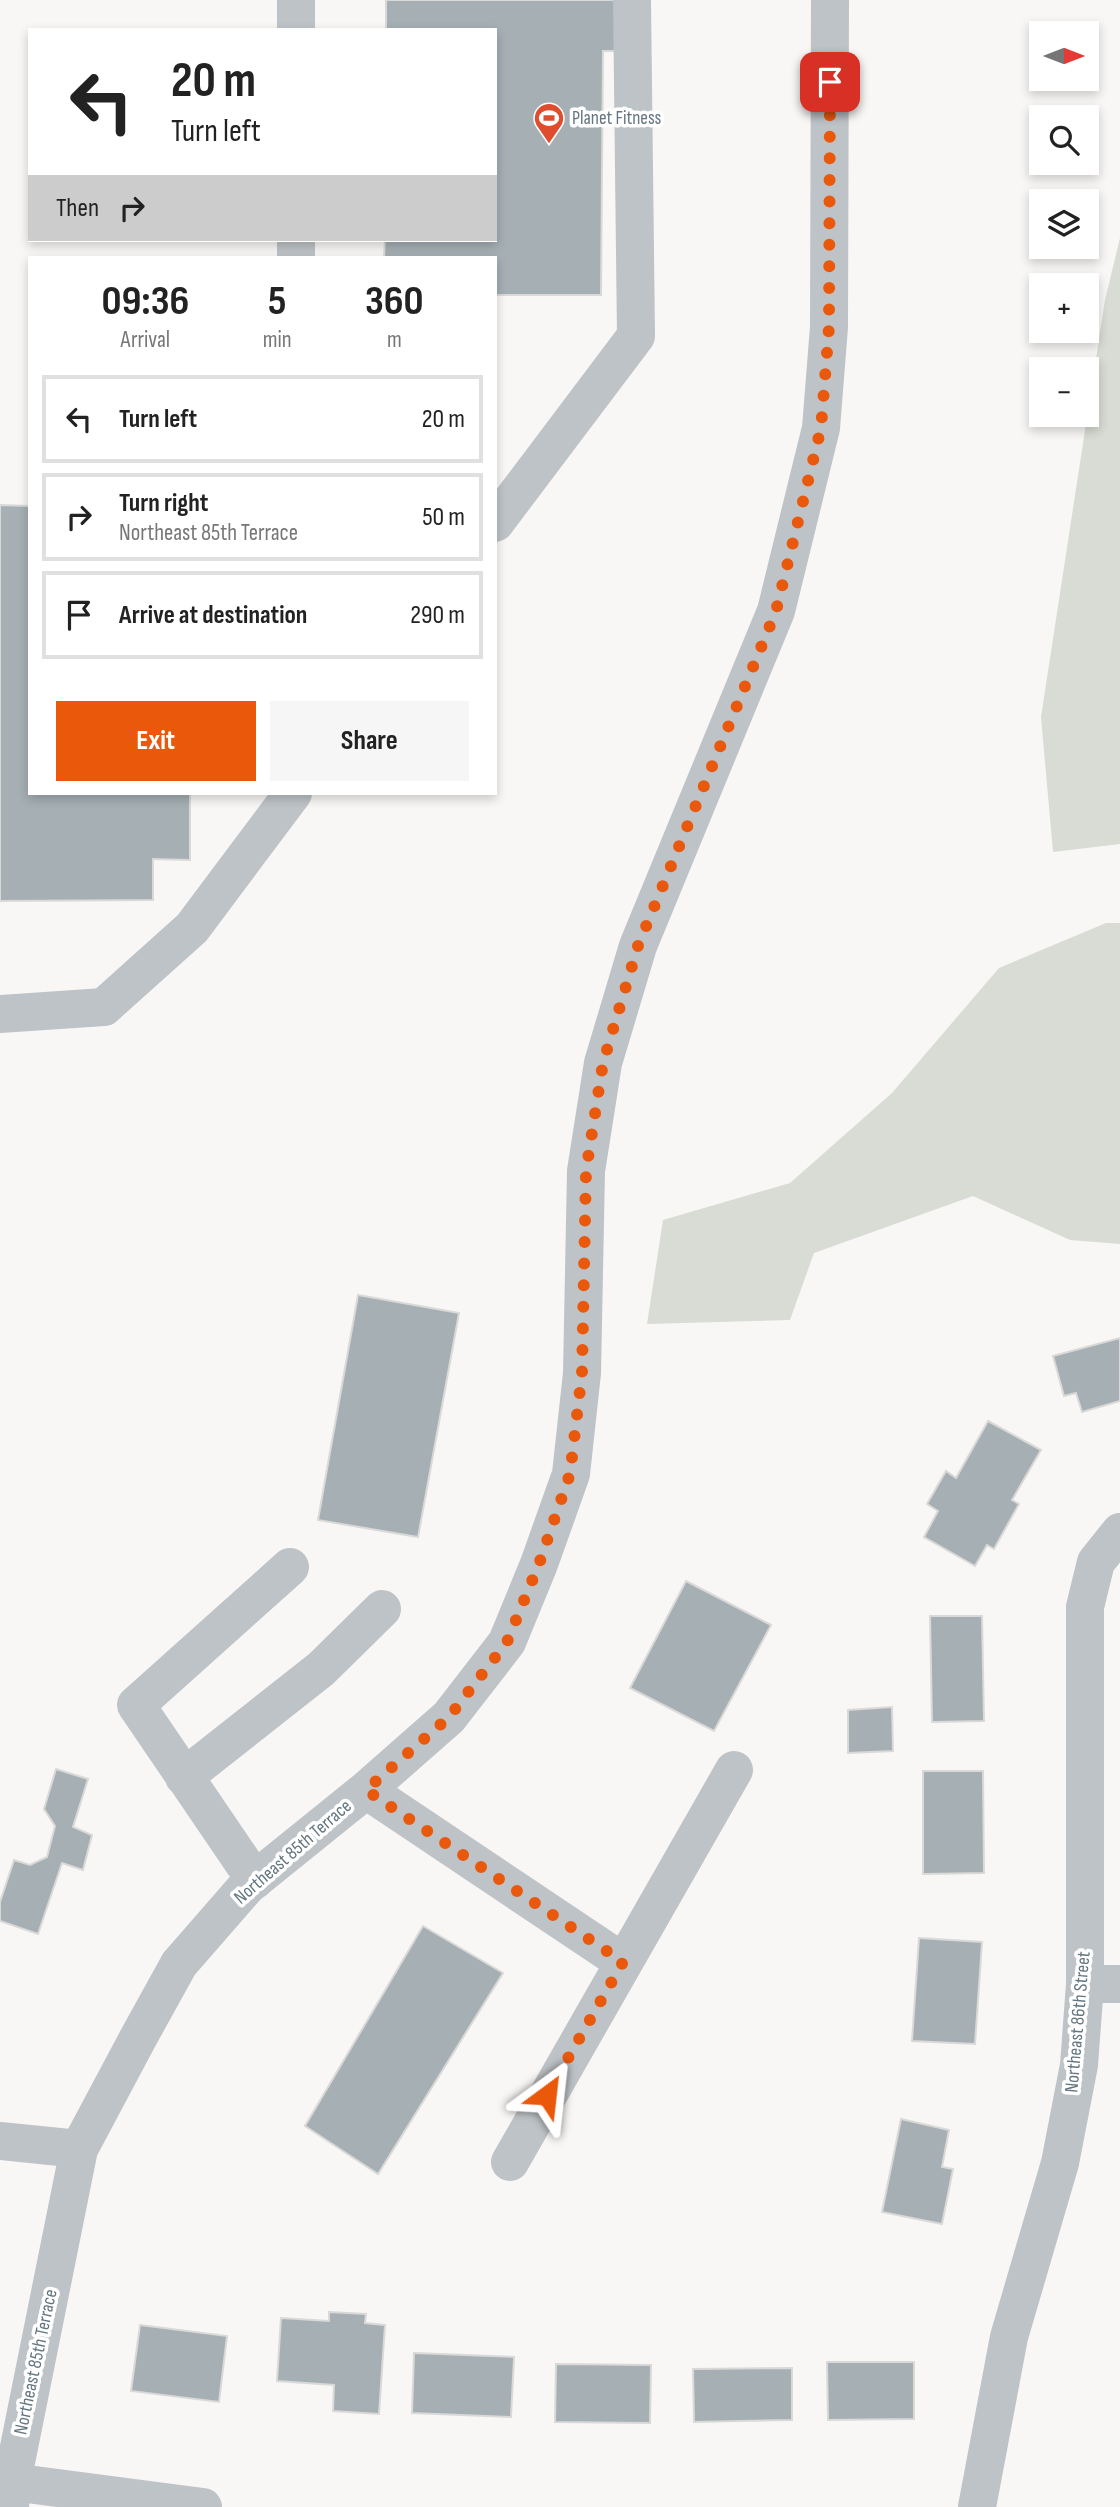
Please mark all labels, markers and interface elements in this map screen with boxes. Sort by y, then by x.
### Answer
north arrow [1029,21,1099,91]
map controls [1029,21,1099,427]
text: 20 m [171,52,256,111]
pin [800,52,860,112]
icon: left [56,56,147,147]
icon: arrive [811,63,849,101]
sports icon: Planet Fitness [532,101,566,145]
button: search [1029,105,1099,175]
place label: Planet Fitness [572,107,662,130]
text: Turn left [171,112,261,151]
icon: right [113,189,151,227]
button: layers [1029,189,1099,259]
text: Then [56,193,99,224]
button: + [1029,273,1099,343]
text: 09:36 [101,276,189,327]
text: 5 [268,276,286,327]
text: 360 [365,276,424,327]
text: Arrival [121,326,170,354]
text: min [263,326,292,354]
text: m [387,326,402,354]
button: − [1029,357,1099,427]
icon: left [60,400,98,438]
text: Turn left [119,404,197,435]
text: 20 m [422,404,465,435]
text: Turn right [119,488,208,519]
icon: right [60,498,98,536]
text: 50 m [422,502,465,533]
text: Northeast 85th Terrace [119,519,298,547]
icon: arrive [60,596,98,634]
text: Arrive at destination [119,600,307,631]
text: 290 m [410,600,465,631]
button: Exit [56,701,256,781]
button: Share [270,701,469,781]
street label: Northeast 85th Terrace [230,1795,356,1909]
street label: Northeast 86th Street [1060,1950,1096,2093]
position arrow [510,2058,584,2132]
street label: Northeast 85th Terrace [9,2287,63,2437]

